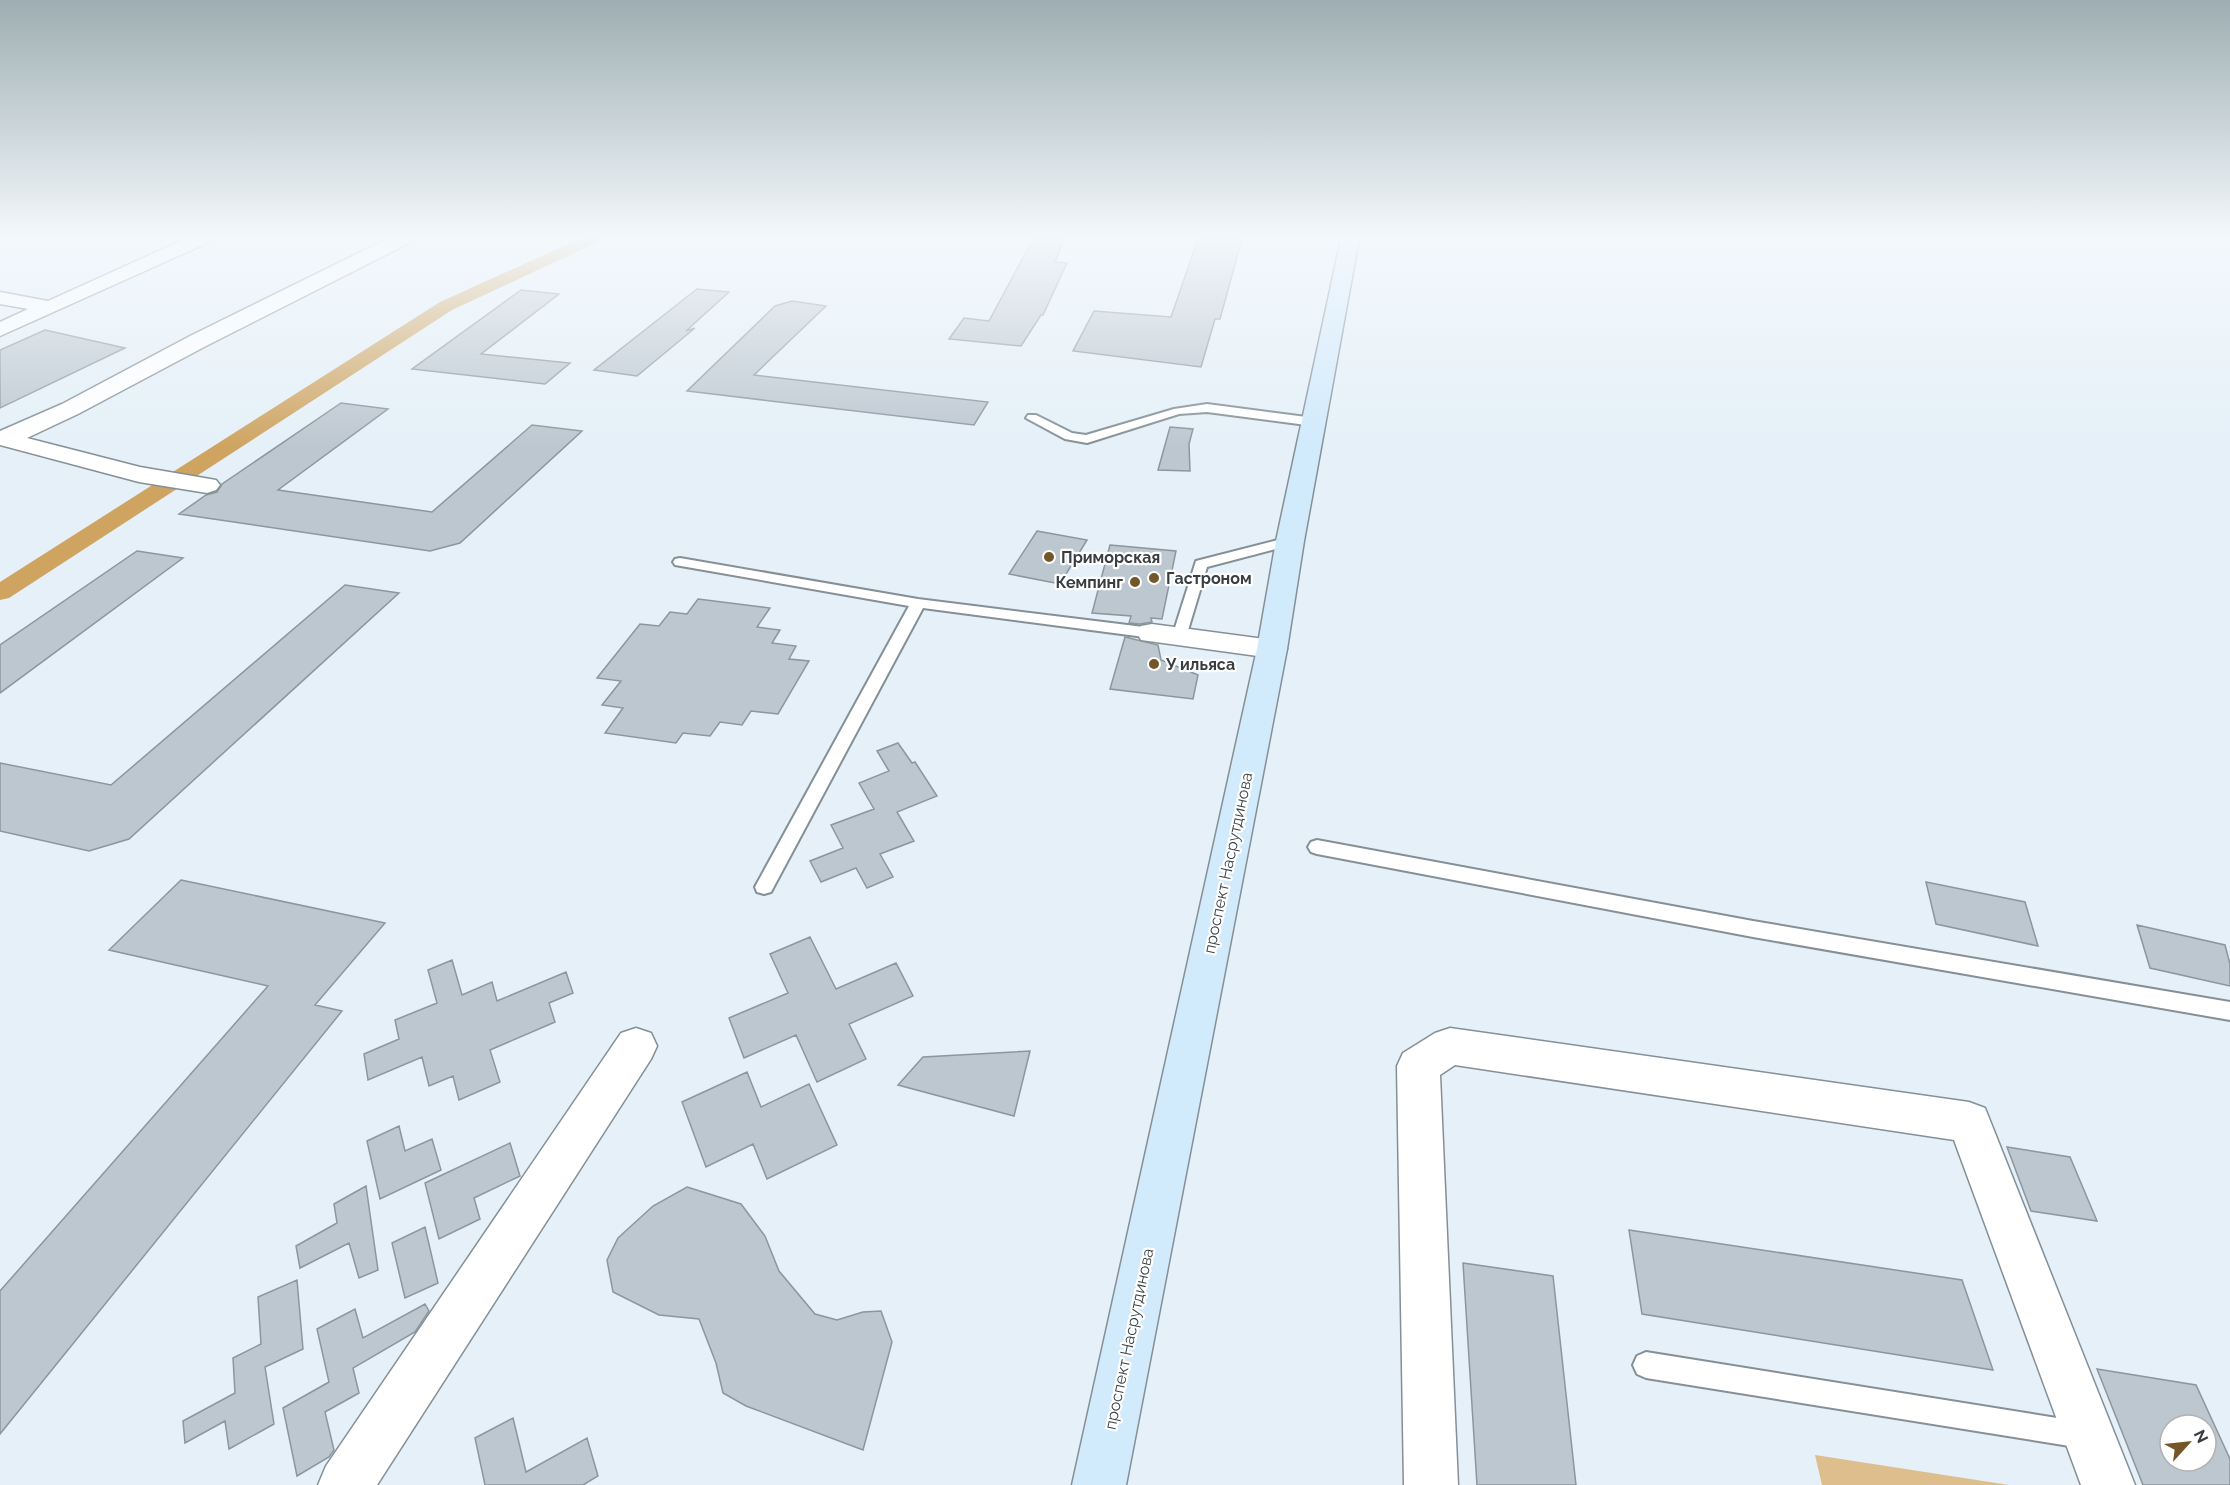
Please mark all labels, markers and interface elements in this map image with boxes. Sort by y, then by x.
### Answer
place label: Приморская [1061,548,1160,567]
marker: Приморская [1042,550,1056,564]
place label: Гастроном [1166,569,1252,588]
marker: Гастроном [1147,571,1161,585]
place label: Кемпинг [1056,573,1123,592]
marker: Кемпинг [1128,575,1142,589]
place label: У ильяса [1165,655,1235,674]
marker: У ильяса [1147,657,1161,671]
street label: проспект Насрутдинова [1199,771,1257,955]
street label: проспект Насрутдинова [1100,1247,1158,1431]
north arrow [2158,1413,2218,1473]
text: N [2190,1427,2212,1446]

